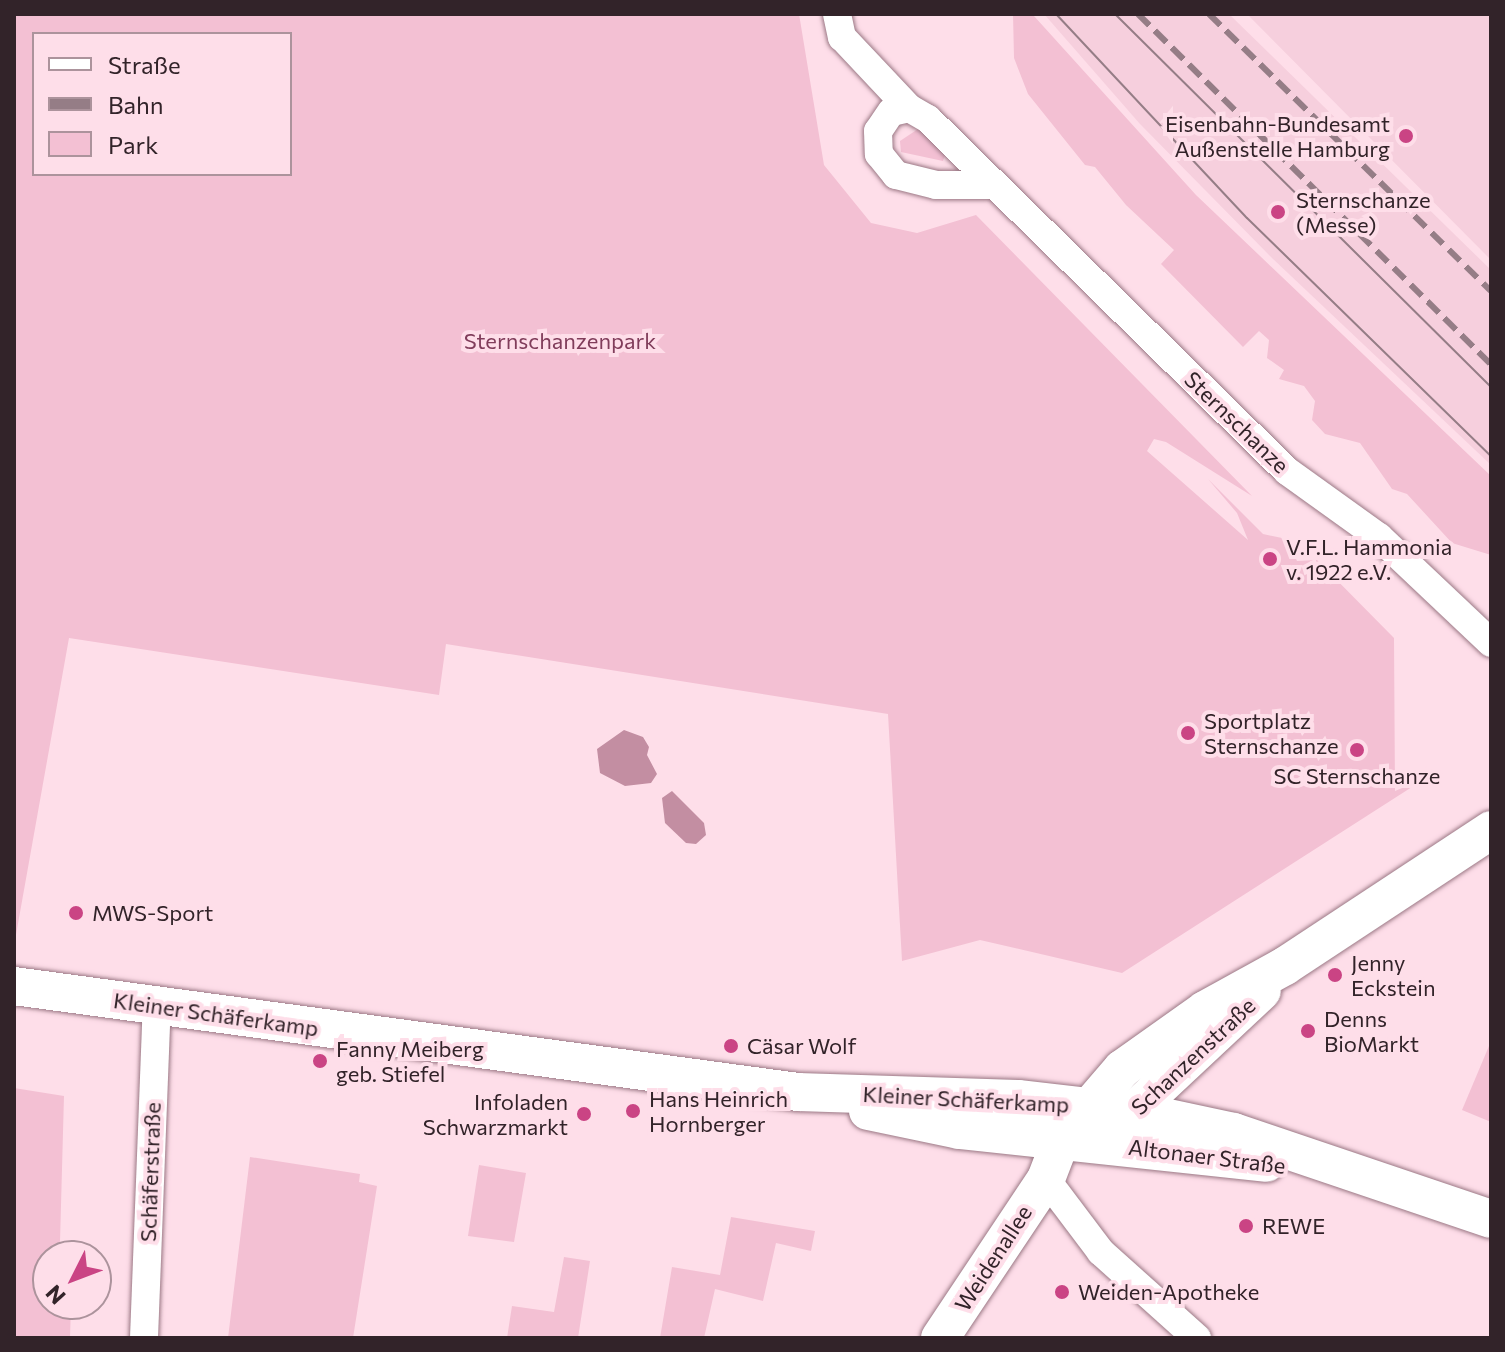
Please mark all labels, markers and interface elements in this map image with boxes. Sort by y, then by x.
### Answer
legend [32,32,292,176]
text: Straße [108,50,181,79]
text: Bahn [108,90,164,119]
place label: Eisenbahn-Bundesamt Außenstelle Hamburg [1165,110,1390,162]
marker: Eisenbahn-Bundesamt Außenstelle Hamburg [1397,127,1415,145]
text: Park [108,130,158,159]
place label: Sternschanze (Messe) [1296,186,1431,238]
marker: Sternschanze (Messe) [1267,201,1289,223]
park label: Sternschanzenpark [464,328,656,354]
street label: Sternschanze [1179,366,1295,478]
place label: V.F.L. Hammonia v. 1922 e.V. [1286,533,1452,584]
marker: V.F.L. Hammonia v. 1922 e.V. [1261,550,1279,568]
place label: Sportplatz Sternschanze [1204,707,1339,758]
marker: Sportplatz Sternschanze [1179,724,1197,742]
marker: SC Sternschanze [1348,741,1366,759]
place label: SC Sternschanze [1274,763,1440,789]
place label: MWS-Sport [92,900,213,926]
marker: MWS-Sport [67,904,85,922]
place label: Jenny Eckstein [1351,949,1436,1000]
marker: Jenny Eckstein [1326,966,1344,984]
street label: Kleiner Schäferkamp [112,987,320,1041]
street label: Schanzenstraße [1126,992,1260,1120]
place label: Denns BioMarkt [1324,1005,1419,1056]
marker: Denns BioMarkt [1299,1022,1317,1040]
place label: Cäsar Wolf [747,1033,856,1059]
place label: Fanny Meiberg geb. Stiefel [336,1035,484,1086]
marker: Cäsar Wolf [722,1037,740,1055]
marker: Fanny Meiberg geb. Stiefel [311,1052,329,1070]
street label: Kleiner Schäferkamp [862,1080,1070,1118]
place label: Hans Heinrich Hornberger [649,1085,788,1136]
place label: Infoladen Schwarzmarkt [423,1088,568,1140]
street label: Schäferstraße [134,1102,166,1242]
marker: Hans Heinrich Hornberger [624,1102,642,1120]
marker: Infoladen Schwarzmarkt [575,1105,593,1123]
street label: Altonaer Straße [1127,1133,1287,1179]
street label: Weidenallee [949,1200,1037,1316]
place label: REWE [1262,1213,1325,1239]
marker: REWE [1237,1217,1255,1235]
north arrow [32,1240,112,1320]
place label: Weiden-Apotheke [1078,1279,1259,1305]
text: N [40,1280,71,1310]
marker: Weiden-Apotheke [1053,1283,1071,1301]

